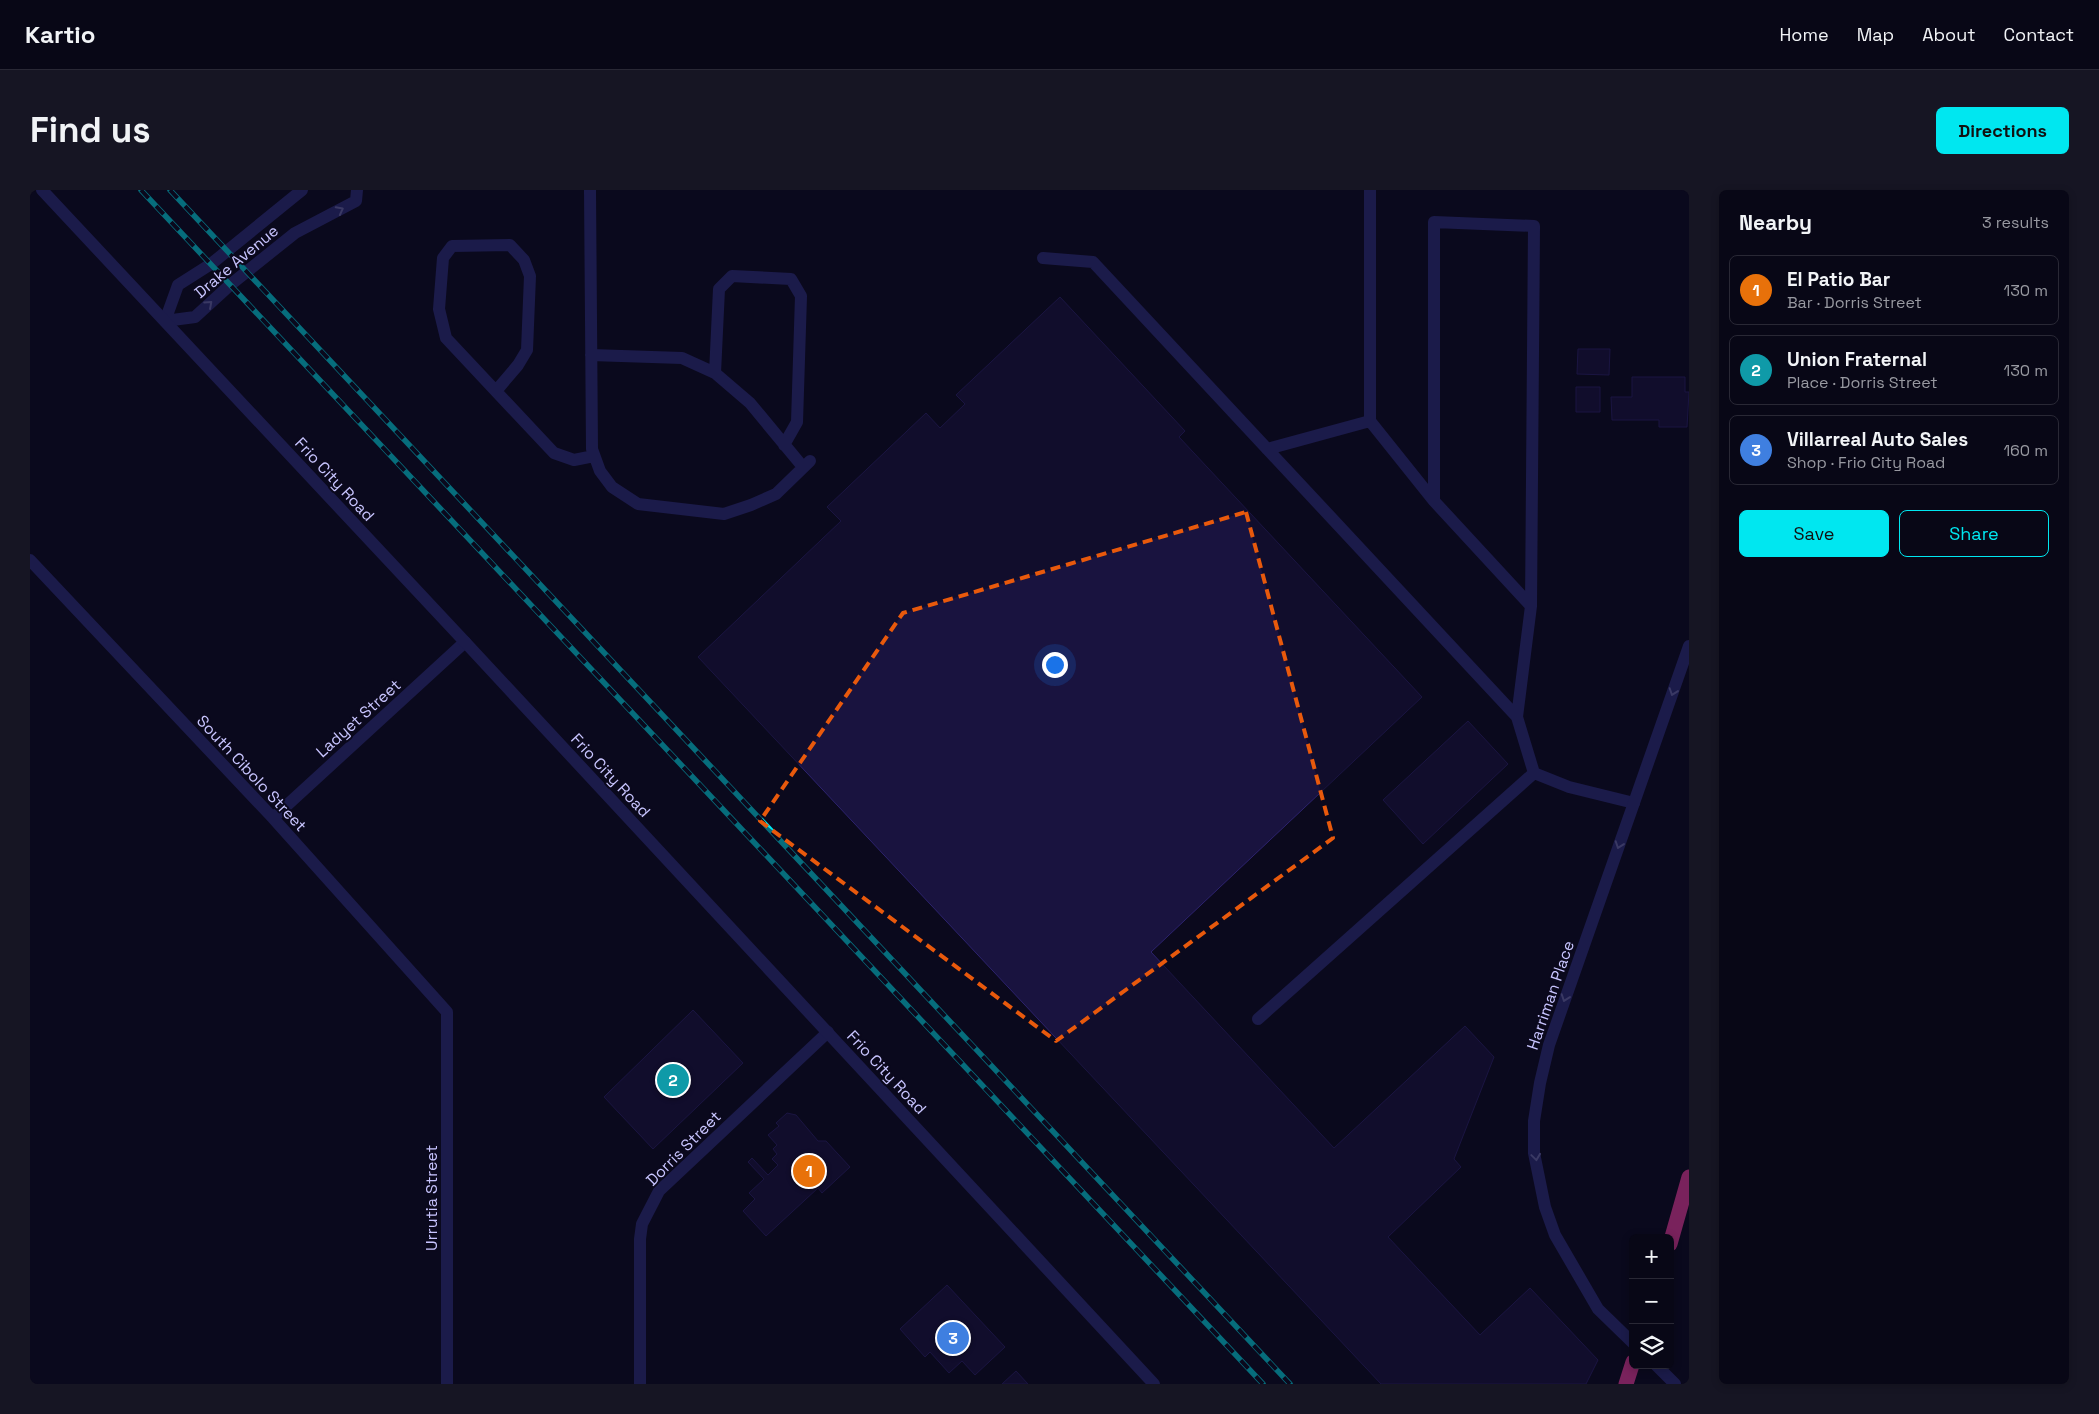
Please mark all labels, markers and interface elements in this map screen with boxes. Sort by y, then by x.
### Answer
text: Kartio [25,19,95,50]
text: Home [1780,23,1829,46]
text: Map [1857,23,1894,46]
text: About [1922,23,1976,46]
text: Contact [2004,23,2074,46]
button: Directions [1936,107,2069,154]
text: Find us [30,108,151,152]
one-way arrow [334,206,343,216]
text: Nearby [1739,209,1812,236]
text: 3 results [1982,212,2049,233]
street label: Drake Avenue [190,220,283,303]
text: El Patio Bar [1787,267,1890,292]
text: 1 [1752,280,1760,301]
text: 130 m [2004,280,2048,301]
text: Bar · Dorris Street [1787,292,1922,313]
one-way arrow [203,301,212,310]
text: Union Fraternal [1787,347,1927,372]
text: 2 [1751,360,1761,381]
text: 130 m [2004,360,2048,381]
text: Place · Dorris Street [1787,372,1938,393]
text: Villarreal Auto Sales [1787,427,1968,452]
street label: Frio City Road [290,433,379,526]
text: 3 [1751,440,1761,461]
text: 160 m [2003,440,2048,461]
text: Shop · Frio City Road [1787,452,1945,473]
button: Save [1739,510,1889,557]
button: Share [1899,510,2049,557]
your location [1042,652,1068,678]
street label: Ladyet Street [311,675,405,762]
one-way arrow [1669,687,1679,696]
street label: South Cibolo Street [192,711,311,836]
street label: Frio City Road [566,729,655,822]
one-way arrow [1615,840,1625,849]
street label: Harriman Place [1522,938,1579,1053]
one-way arrow [1561,994,1571,1002]
street label: Frio City Road [842,1026,931,1119]
pin: 2 [657,1061,689,1099]
street label: Dorris Street [641,1106,725,1190]
street label: Urrutia Street [421,1145,442,1251]
pin: 1 [793,1152,825,1190]
one-way arrow [1530,1152,1540,1161]
map controls [1629,1234,1674,1369]
button: + [1629,1234,1674,1279]
button: − [1629,1279,1674,1324]
pin: 3 [937,1319,969,1357]
button: layers [1629,1324,1674,1369]

